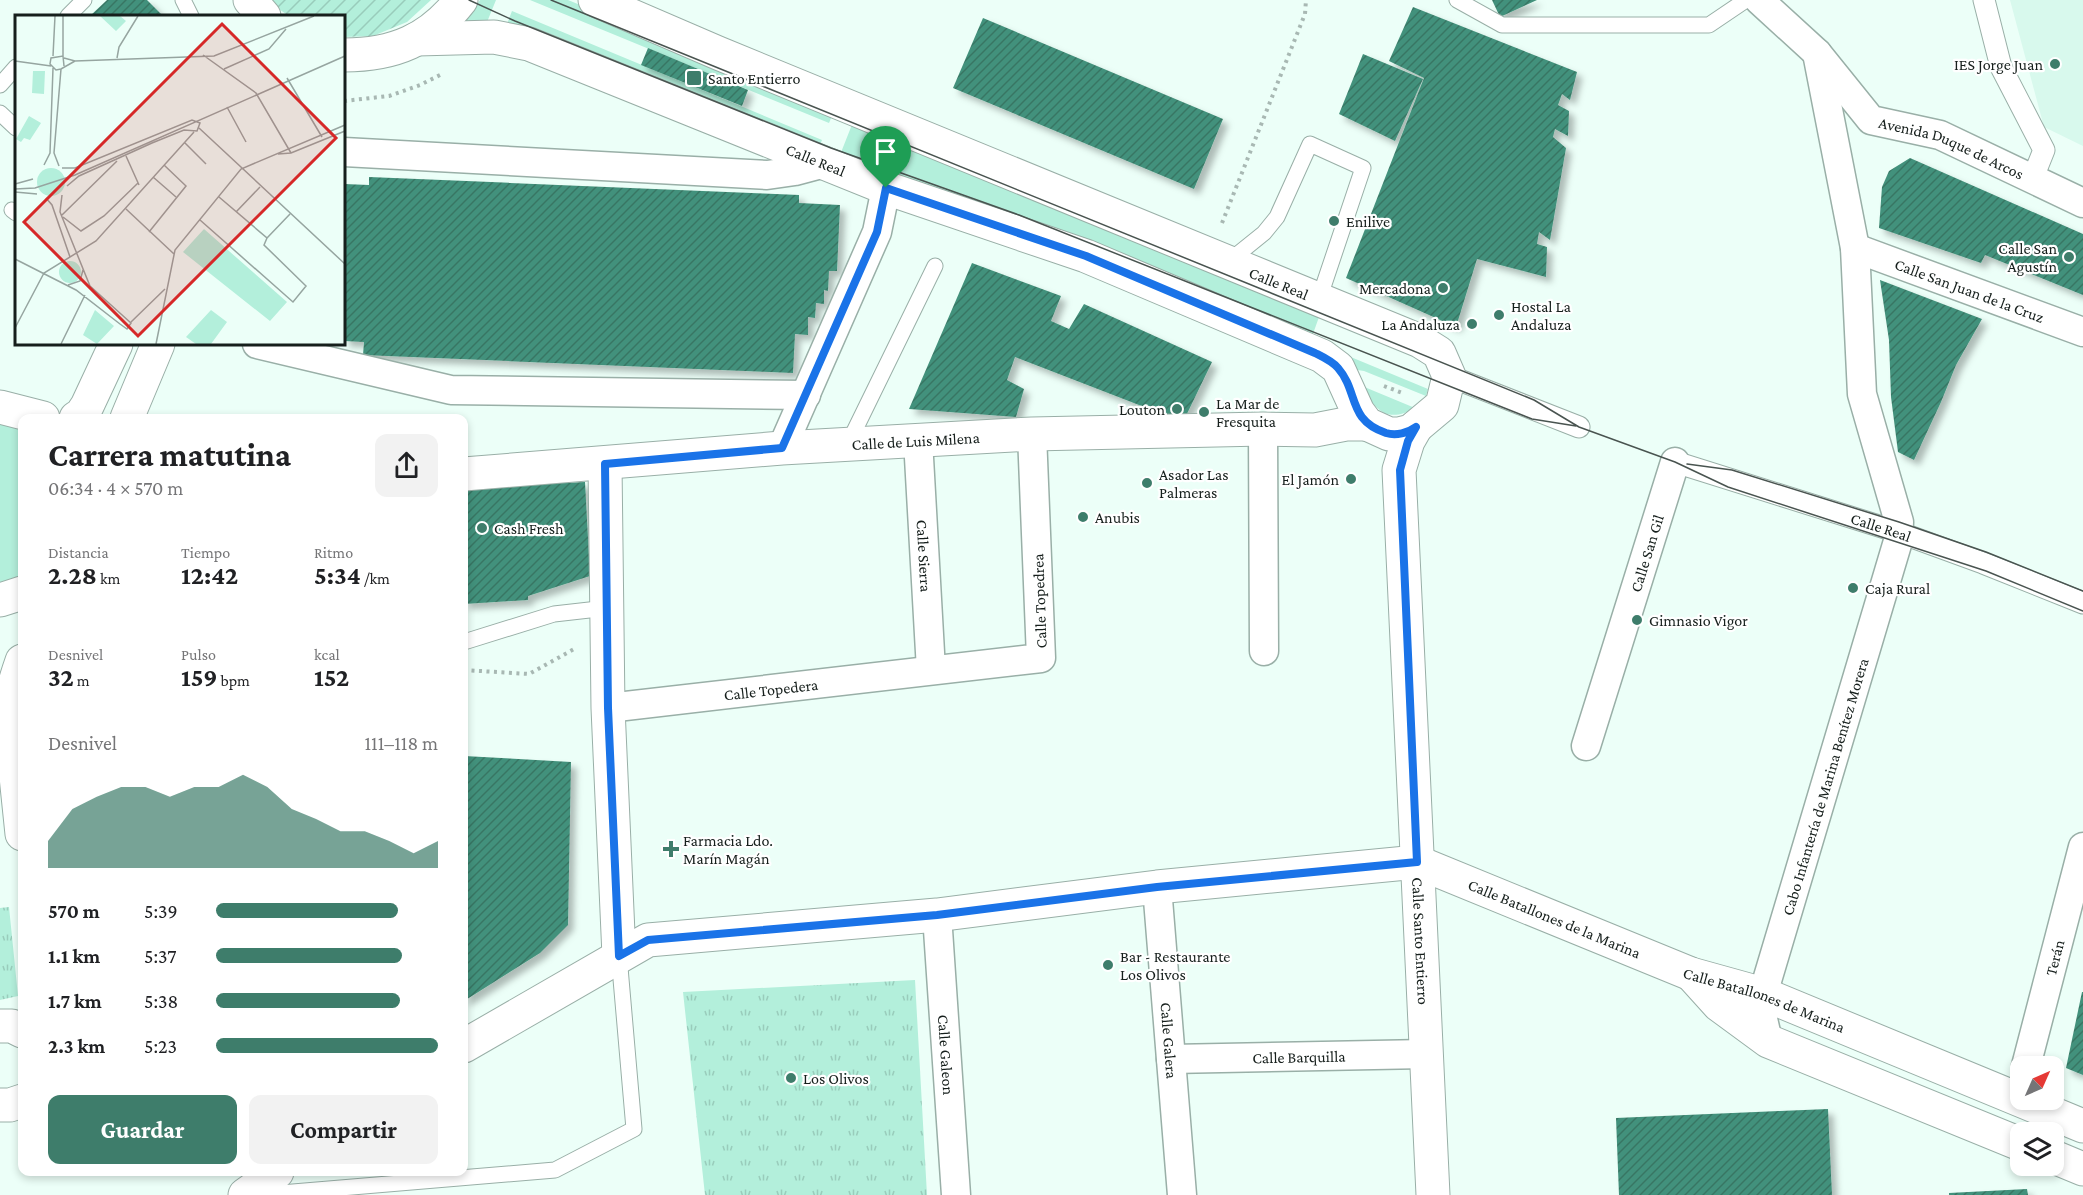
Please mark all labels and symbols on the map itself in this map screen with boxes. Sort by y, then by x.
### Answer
inset map [15,15,345,345]
place label: IES Jorge Juan [1954,56,2043,74]
marker: IES Jorge Juan [2048,57,2062,71]
marker: Santo Entierro [685,69,703,87]
place label: Santo Entierro [708,70,800,87]
street label: Avenida Duque de Arcos [1877,114,2026,183]
pin [860,126,911,188]
street label: Calle Real [783,141,848,180]
place label: Enilive [1346,213,1390,230]
marker: Enilive [1327,214,1341,228]
place label: Calle San Agustín [1998,240,2057,276]
marker: Calle San Agustín [2062,250,2076,264]
street label: Calle San Juan de la Cruz [1893,255,2046,326]
street label: Calle Real [1247,264,1311,303]
place label: Mercadona [1359,280,1432,297]
marker: Mercadona [1436,281,1450,295]
place label: Hostal La Andaluza [1511,298,1572,333]
marker: Hostal La Andaluza [1492,308,1506,322]
place label: La Andaluza [1381,316,1461,333]
marker: La Andaluza [1465,317,1479,331]
place label: La Mar de Fresquita [1216,395,1279,431]
place label: Louton [1119,401,1165,418]
marker: Louton [1170,402,1184,416]
marker: La Mar de Fresquita [1197,405,1211,419]
street label: Calle de Luis Milena [851,429,981,453]
place label: Asador Las Palmeras [1159,466,1229,501]
place label: El Jamón [1282,471,1339,489]
marker: El Jamón [1344,472,1358,486]
marker: Asador Las Palmeras [1140,476,1154,490]
place label: Anubis [1095,509,1140,526]
marker: Anubis [1076,510,1090,524]
street label: Calle Real [1849,510,1913,545]
street label: Calle San Gil [1627,513,1667,594]
street label: Calle Sierra [914,519,935,593]
place label: Cash Fresh [494,520,564,537]
marker: Cash Fresh [475,521,489,535]
street label: Calle Topedrea [1029,553,1051,649]
place label: Caja Rural [1865,580,1930,598]
marker: Caja Rural [1846,581,1860,595]
place label: Gimnasio Vigor [1649,612,1748,630]
marker: Gimnasio Vigor [1630,613,1644,627]
street label: Cabo Infantería de Marina Benítez Morera [1779,656,1872,917]
street label: Calle Topedera [723,676,820,704]
place label: Farmacia Ldo. Marín Magán [683,832,773,868]
marker: Farmacia Ldo. Marín Magán [664,842,678,856]
street label: Calle Batallones de la Marina [1466,876,1644,962]
street label: Calle Santo Entierro [1409,877,1432,1005]
street label: Terán [2042,938,2068,978]
place label: Bar - Restaurante Los Olivos [1120,948,1230,983]
marker: Bar - Restaurante Los Olivos [1101,958,1115,972]
street label: Calle Batallones de Marina [1681,964,1848,1036]
street label: Calle Galera [1157,1002,1181,1080]
street label: Calle Galeon [935,1014,957,1096]
street label: Calle Barquilla [1252,1048,1346,1066]
north arrow [2010,1056,2064,1110]
place label: Los Olivos [803,1070,869,1087]
marker: Los Olivos [784,1071,798,1085]

